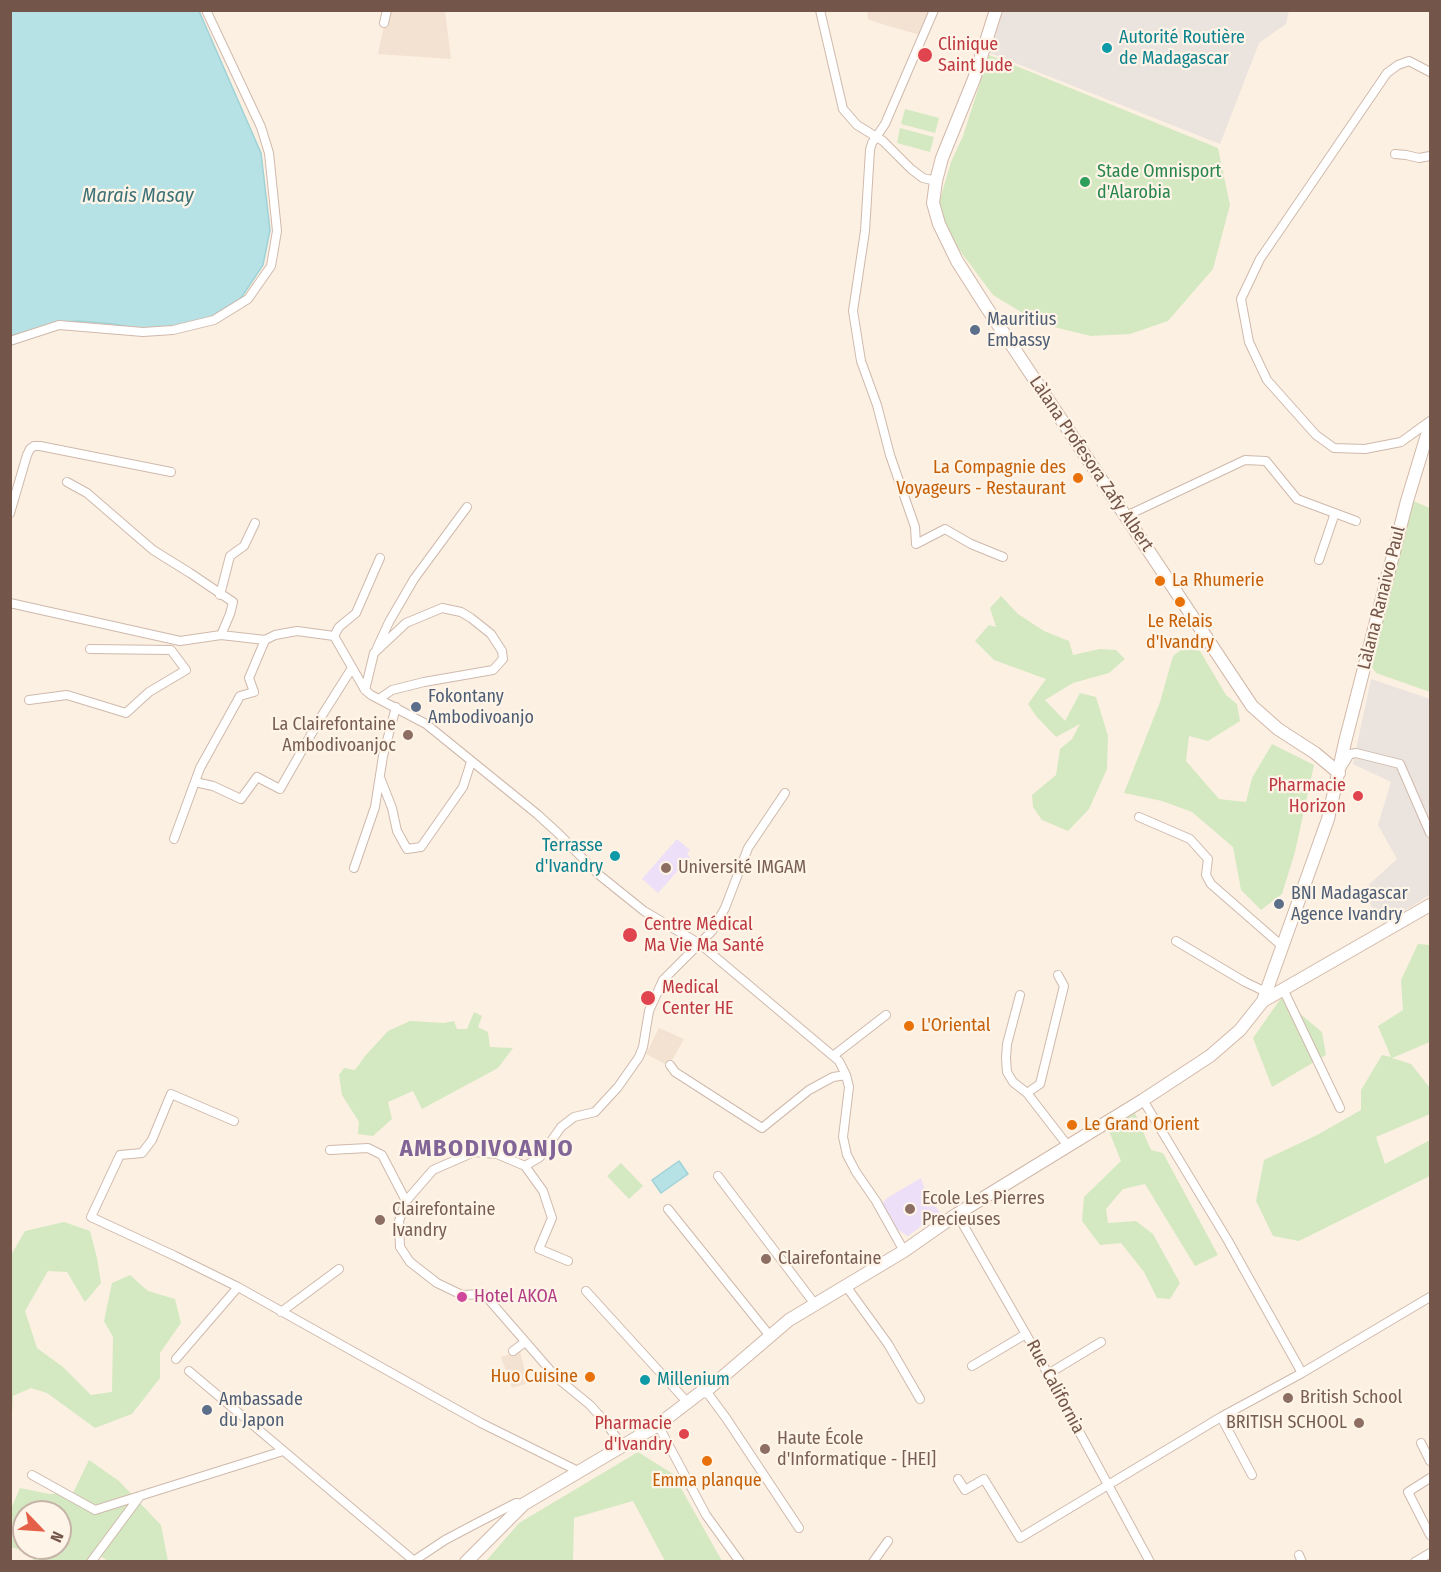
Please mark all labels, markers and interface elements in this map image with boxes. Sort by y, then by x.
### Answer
place label: Autorité Routière de Madagascar [1119,27,1245,70]
place label: Clinique Saint Jude [938,34,1013,76]
marker: Autorité Routière de Madagascar [1100,41,1114,55]
marker: Clinique Saint Jude [916,46,934,64]
place label: Stade Omnisport d'Alarobia [1097,161,1221,204]
marker: Stade Omnisport d'Alarobia [1078,175,1092,189]
water label: Marais Masay [82,184,194,208]
place label: Mauritius Embassy [987,309,1056,352]
marker: Mauritius Embassy [968,323,982,337]
street label: Làlana Profesora Zafy Albert [1024,372,1158,556]
place label: La Compagnie des Voyageurs - Restaurant [896,457,1066,500]
marker: La Compagnie des Voyageurs - Restaurant [1071,471,1085,485]
street label: Làlana Ranaivo Paul [1354,524,1410,672]
place label: La Rhumerie [1172,570,1264,592]
marker: La Rhumerie [1153,574,1167,588]
marker: Le Relais d'Ivandry [1173,595,1187,609]
place label: Le Relais d'Ivandry [1146,611,1214,654]
place label: Fokontany Ambodivoanjo [428,686,534,728]
marker: Fokontany Ambodivoanjo [409,700,423,714]
place label: La Clairefontaine Ambodivoanjoc [272,714,396,756]
marker: La Clairefontaine Ambodivoanjoc [401,728,415,742]
place label: Pharmacie Horizon [1269,775,1346,818]
marker: Pharmacie Horizon [1351,789,1365,803]
place label: Terrasse d'Ivandry [535,835,603,878]
marker: Terrasse d'Ivandry [608,849,622,863]
place label: Université IMGAM [678,857,806,879]
marker: Université IMGAM [659,861,673,875]
place label: BNI Madagascar Agence Ivandry [1291,883,1408,926]
marker: BNI Madagascar Agence Ivandry [1272,897,1286,911]
place label: Centre Médical Ma Vie Ma Santé [644,914,764,956]
marker: Centre Médical Ma Vie Ma Santé [621,926,639,944]
place label: Medical Center HE [662,977,734,1020]
marker: Medical Center HE [639,989,657,1007]
place label: L'Oriental [921,1015,990,1037]
marker: L'Oriental [902,1019,916,1033]
place label: Le Grand Orient [1084,1114,1199,1136]
marker: Le Grand Orient [1065,1118,1079,1132]
district label: AMBODIVOANJO [400,1135,574,1163]
place label: Ecole Les Pierres Precieuses [922,1188,1045,1230]
place label: Clairefontaine Ivandry [392,1199,495,1242]
marker: Ecole Les Pierres Precieuses [903,1202,917,1216]
marker: Clairefontaine Ivandry [373,1213,387,1227]
place label: Clairefontaine [778,1248,881,1270]
marker: Clairefontaine [759,1252,773,1266]
place label: Hotel AKOA [474,1286,557,1308]
marker: Hotel AKOA [455,1290,469,1304]
street label: Rue California [1021,1336,1089,1438]
place label: Huo Cuisine [491,1366,578,1388]
place label: Millenium [657,1369,730,1391]
marker: Huo Cuisine [583,1370,597,1384]
marker: Millenium [638,1373,652,1387]
place label: British School [1300,1387,1402,1409]
place label: Ambassade du Japon [219,1389,303,1432]
marker: British School [1281,1391,1295,1405]
marker: Ambassade du Japon [200,1403,214,1417]
place label: BRITISH SCHOOL [1226,1412,1347,1434]
place label: Pharmacie d'Ivandry [595,1413,672,1456]
marker: BRITISH SCHOOL [1352,1416,1366,1430]
marker: Pharmacie d'Ivandry [677,1427,691,1441]
place label: Haute École d'Informatique - [HEI] [777,1428,936,1470]
marker: Haute École d'Informatique - [HEI] [758,1442,772,1456]
marker: Emma planque [700,1454,714,1468]
place label: Emma planque [652,1470,762,1492]
north arrow [12,1500,72,1560]
text: N [46,1529,68,1545]

